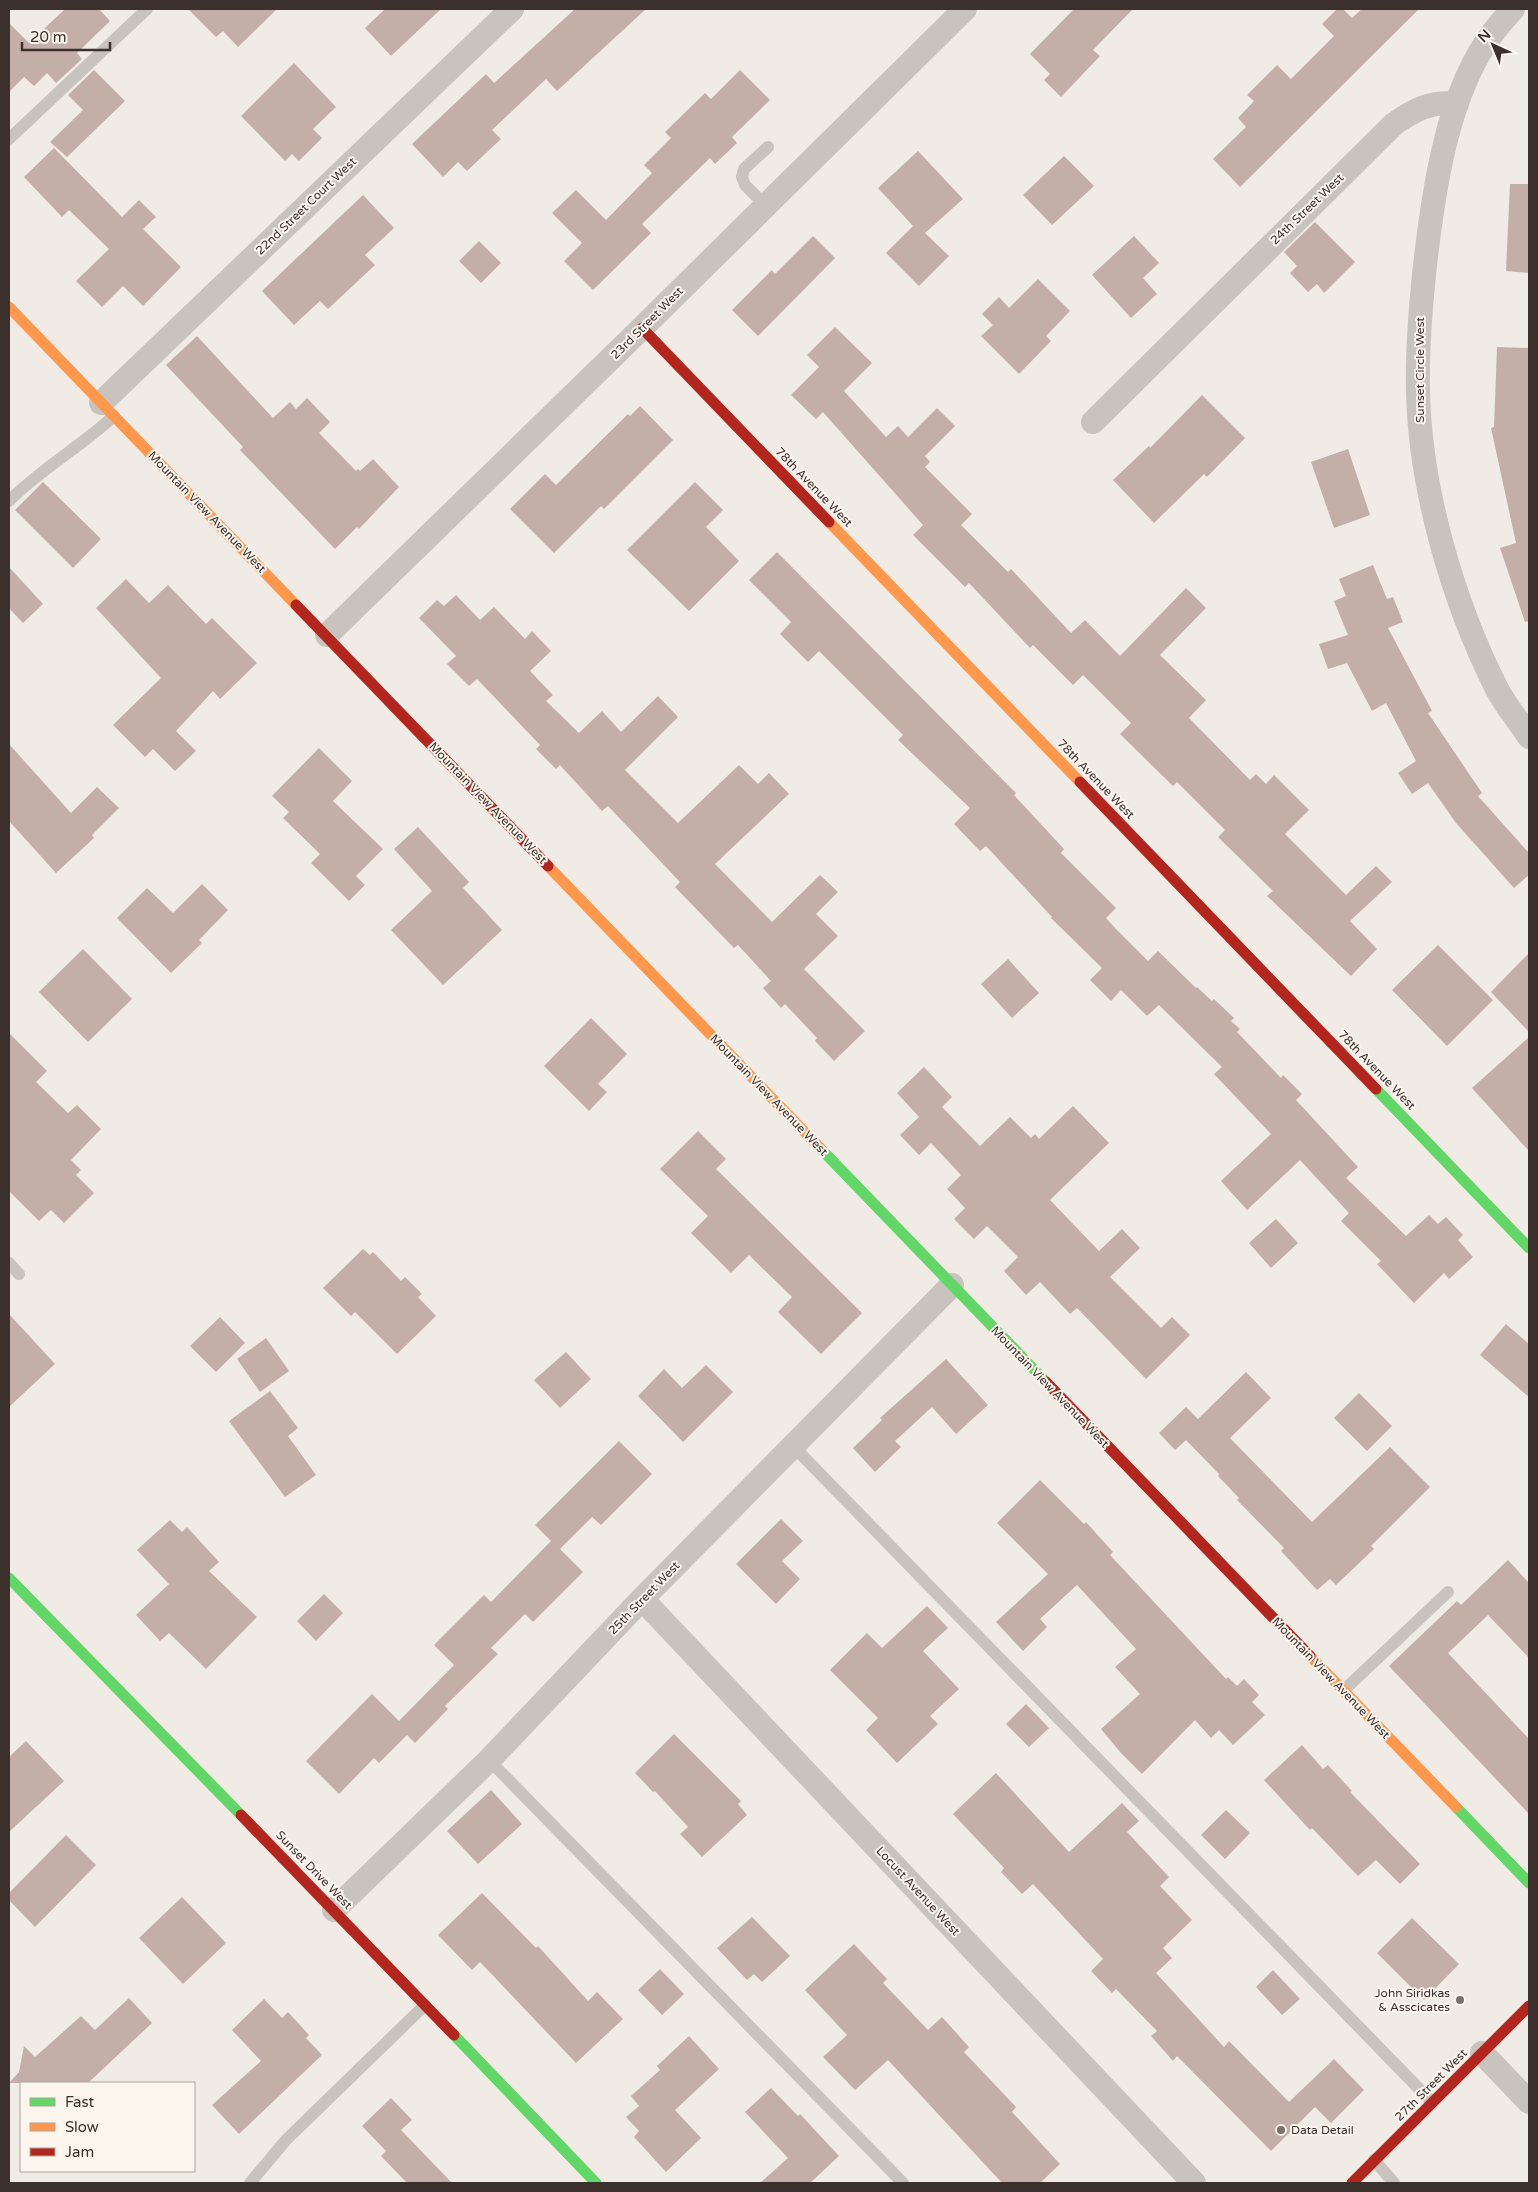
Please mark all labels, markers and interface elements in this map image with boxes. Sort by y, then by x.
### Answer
scale bar [22,20,110,52]
north arrow [1468,20,1518,70]
text: N [1474,26,1494,46]
text: 20 m [30,28,67,46]
street label: 22nd Street Court West [253,154,359,258]
street label: 24th Street West [1268,170,1347,247]
street label: 23rd Street West [608,284,686,362]
street label: Sunset Circle West [1413,317,1427,423]
street label: 78th Avenue West [773,444,856,530]
street label: Mountain View Avenue West [145,448,269,576]
street label: 78th Avenue West [1055,736,1138,822]
street label: Mountain View Avenue West [426,739,550,867]
street label: 78th Avenue West [1336,1027,1419,1113]
street label: Mountain View Avenue West [707,1031,831,1159]
street label: Mountain View Avenue West [988,1323,1112,1451]
street label: 25th Street West [606,1558,683,1637]
street label: Mountain View Avenue West [1269,1614,1393,1742]
street label: Sunset Drive West [273,1828,355,1912]
street label: Locust Avenue West [873,1844,963,1939]
place label: John Siridkas & Asscicates [1375,1986,1450,2014]
marker: John Siridkas & Asscicates [1454,1994,1466,2006]
street label: 27th Street West [1392,2046,1470,2124]
legend [20,2082,195,2172]
text: Fast [65,2093,95,2111]
text: Slow [65,2118,99,2136]
place label: Data Detail [1291,2123,1354,2137]
marker: Data Detail [1275,2124,1287,2136]
text: Jam [65,2143,94,2161]

